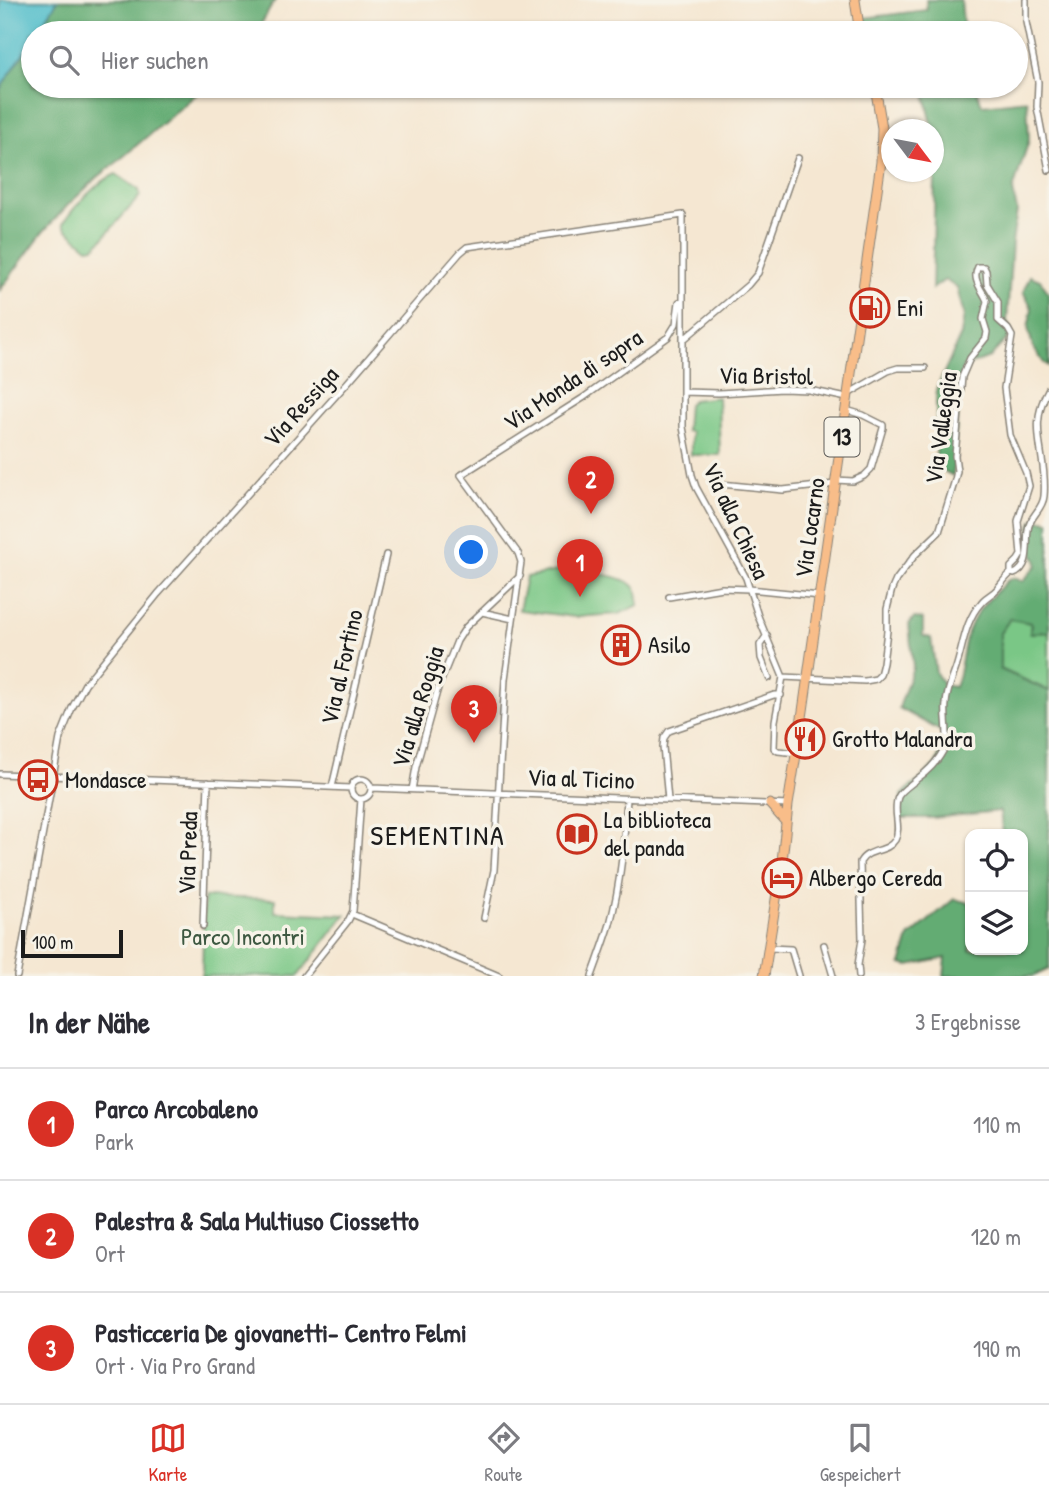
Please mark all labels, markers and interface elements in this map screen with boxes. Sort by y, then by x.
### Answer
search box [21,21,1028,98]
icon: search [45,41,83,79]
text: Hier suchen [101,42,209,77]
north arrow [881,119,944,182]
fuel station icon: Eni [849,287,891,329]
place label: Eni [897,291,924,323]
street label: Via Monda di sopra [497,321,648,437]
street label: Via Bristol [719,358,814,392]
street label: Via Ressiga [256,359,345,454]
street label: Via Valleggia [916,370,964,486]
road number: 13 [824,418,860,457]
pin: 2 [568,456,614,514]
street label: Via alla Chiesa [696,457,778,584]
street label: Via Locarno [786,475,832,580]
your location [454,535,488,569]
pin: 1 [557,539,603,597]
street label: Via al Fortino [312,606,370,727]
building icon: Asilo [600,624,642,666]
place label: Asilo [648,628,691,660]
street label: Via alla Roggia [383,642,451,771]
pin: 3 [451,685,497,743]
restaurant icon: Grotto Malandra [784,718,826,760]
place label: Grotto Malandra [832,722,972,754]
bus stop icon: Mondasce [17,759,59,801]
street label: Via al Ticino [527,760,635,796]
place label: Mondasce [65,763,147,795]
place label: La biblioteca del panda [604,803,711,863]
street label: Via Preda [170,811,204,895]
library icon: La biblioteca del panda [556,813,598,855]
district label: SEMENTINA [370,816,506,854]
map controls [965,829,1028,955]
button: locate [965,829,1028,892]
hotel icon: Albergo Cereda [761,857,803,899]
place label: Albergo Cereda [809,861,942,893]
button: layers [965,892,1028,955]
park label: Parco Incontri [181,920,305,952]
scale bar [21,927,122,959]
text: 100 m [32,929,73,955]
text: In der Nähe [28,1002,150,1042]
text: 3 Ergebnisse [915,1006,1021,1037]
text: Parco Arcobaleno [95,1091,258,1126]
text: 1 [47,1109,55,1140]
text: 110 m [973,1109,1021,1140]
text: Park [95,1126,133,1157]
text: Palestra & Sala Multiuso Ciossetto [95,1203,419,1238]
text: 2 [46,1221,56,1252]
text: 120 m [971,1221,1021,1252]
text: Ort [95,1238,125,1269]
text: Pasticceria De giovanetti- Centro Felmi [95,1315,467,1350]
text: 3 [46,1333,56,1364]
text: 190 m [973,1333,1021,1364]
text: Ort · Via Pro Grand [95,1350,255,1381]
tab: Karte [149,1419,187,1487]
tab: Route [485,1419,523,1487]
tab: Gespeichert [820,1419,900,1487]

